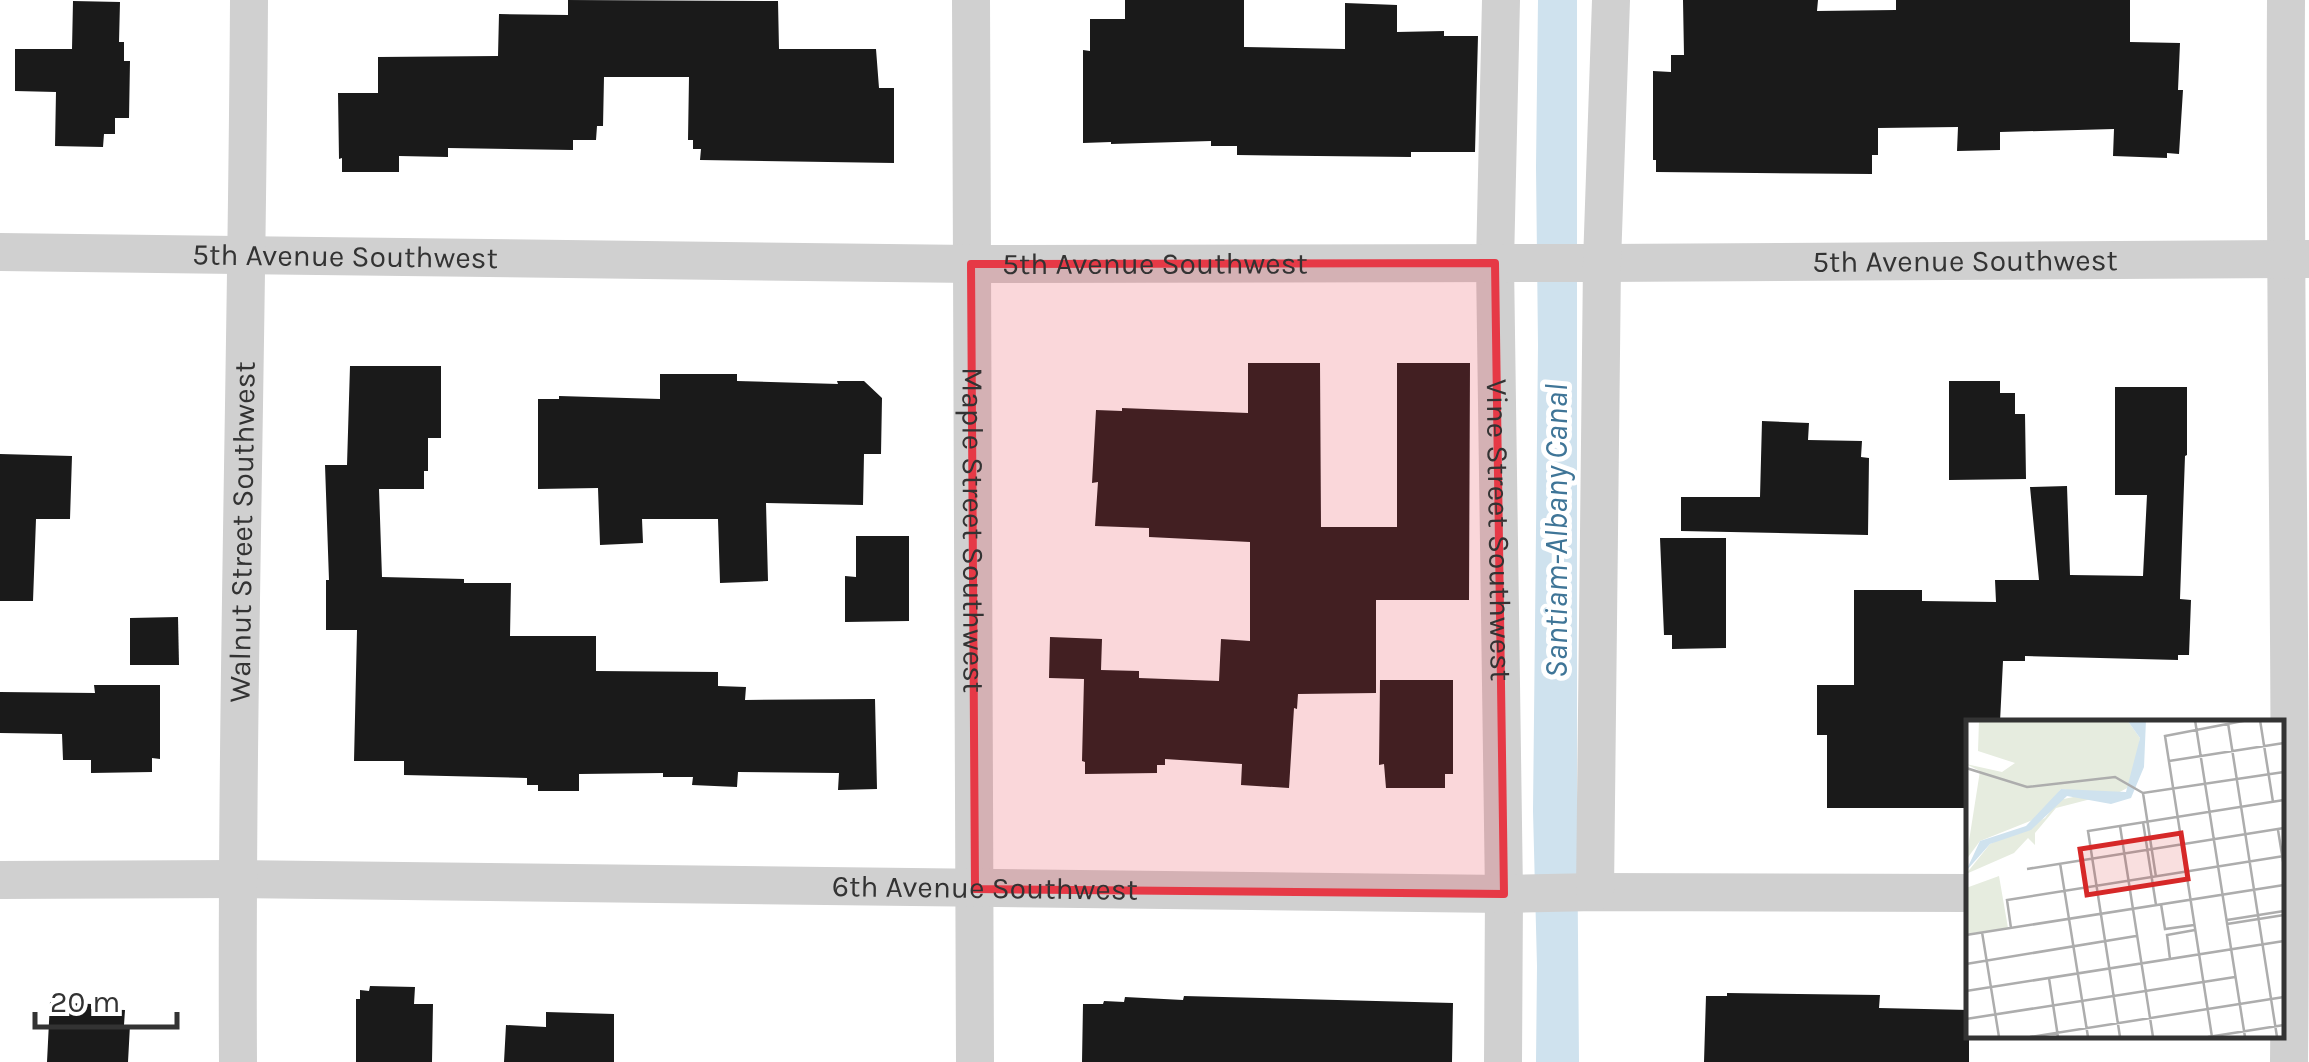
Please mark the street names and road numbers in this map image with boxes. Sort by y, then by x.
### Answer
street label: 5th Avenue Southwest [192,236,498,276]
street label: 5th Avenue Southwest [1812,242,2118,280]
street label: 5th Avenue Southwest [1002,245,1308,282]
street label: Walnut Street Southwest [222,361,263,703]
street label: Maple Street Southwest [954,367,992,693]
street label: Vine Street Southwest [1479,378,1519,681]
street label: 6th Avenue Southwest [832,868,1138,908]

